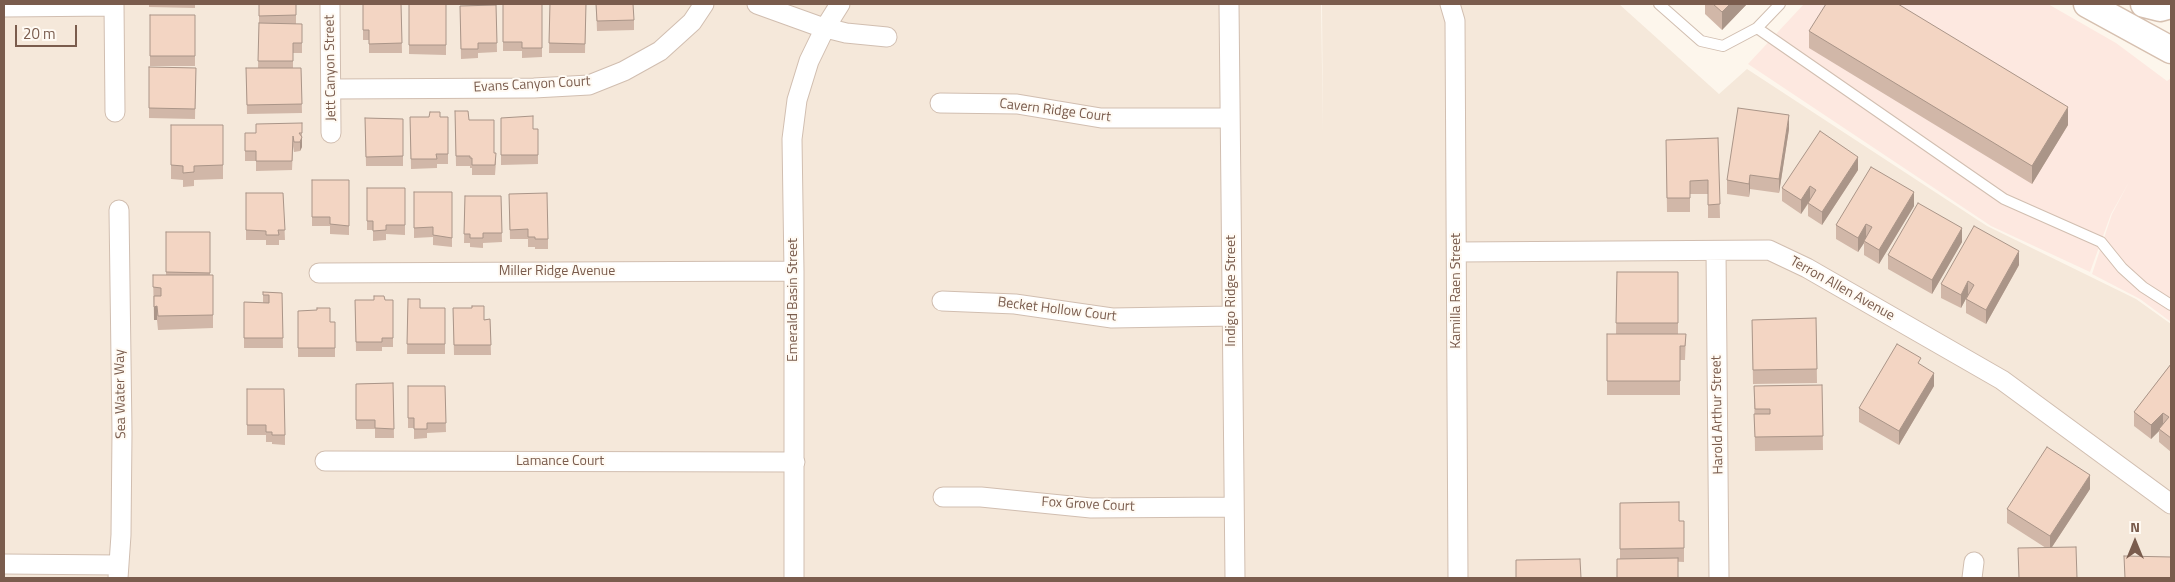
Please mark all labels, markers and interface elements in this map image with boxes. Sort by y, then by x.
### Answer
scale bar [18,15,80,47]
street label: Jett Canyon Street [322,15,340,121]
text: 20 m [23,22,56,45]
street label: Evans Canyon Court [473,74,591,96]
street label: Cavern Ridge Court [998,96,1112,126]
street label: Kamilla Raen Street [1449,233,1465,349]
street label: Indigo Ridge Street [1224,235,1240,347]
street label: Emerald Basin Street [786,238,802,362]
street label: Terron Allen Avenue [1787,253,1897,325]
street label: Miller Ridge Avenue [499,264,615,280]
street label: Becket Hollow Court [997,294,1117,326]
street label: Sea Water Way [112,349,130,439]
street label: Harold Arthur Street [1709,355,1727,475]
street label: Lamance Court [516,454,604,470]
street label: Fox Grove Court [1041,494,1135,516]
text: N [2130,516,2140,537]
north arrow [2110,517,2160,567]

